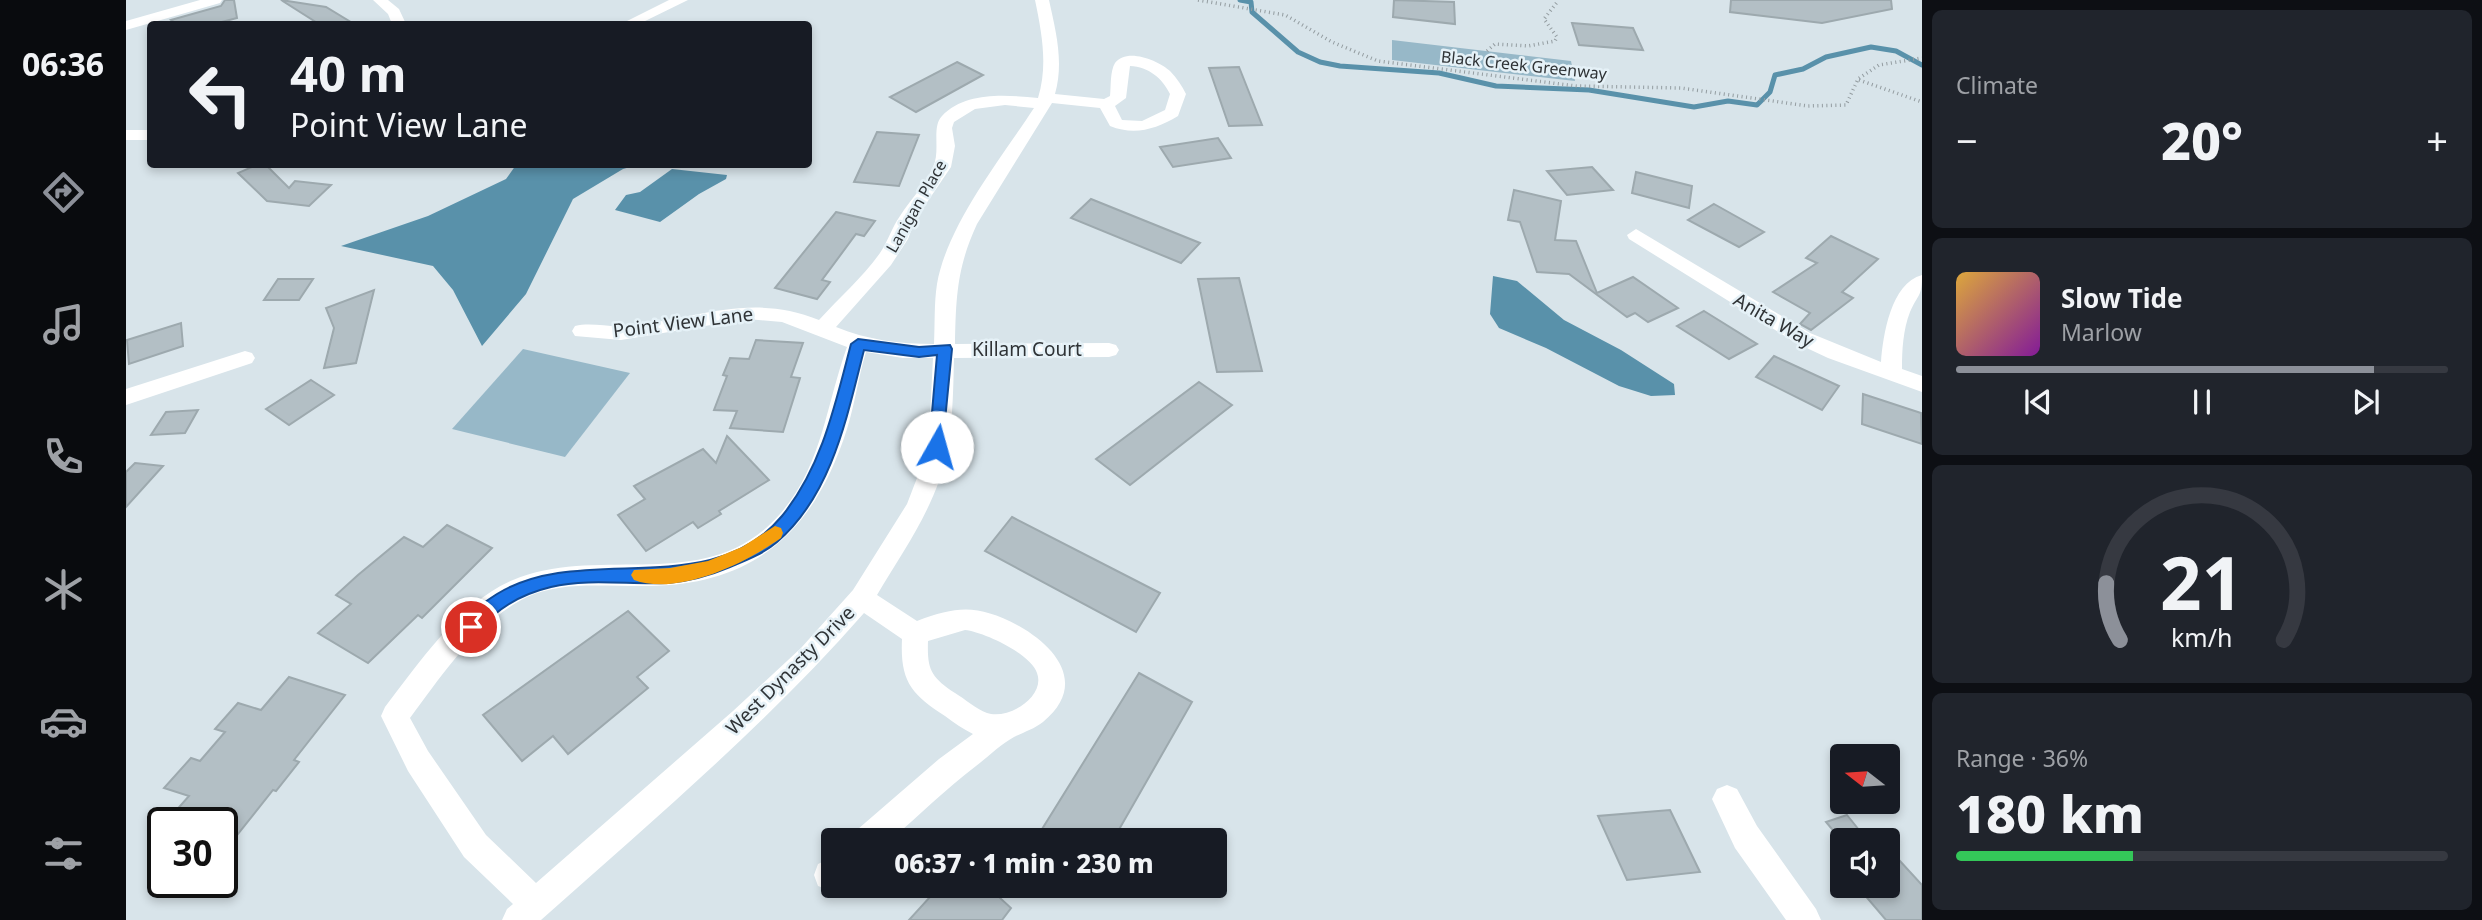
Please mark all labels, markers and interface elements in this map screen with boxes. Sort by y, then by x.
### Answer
text: 40 m [290,40,407,106]
text: 06:36 [22,42,104,85]
street label: Black Creek Greenway [1440,45,1609,85]
icon: left [175,49,266,140]
text: Climate [1956,69,2038,101]
text: Point View Lane [290,103,528,146]
text: 20° [2161,104,2243,175]
text: − [1956,114,1978,166]
text: + [2426,114,2448,166]
street label: Lanigan Place [881,156,951,256]
icon: directions [39,168,88,217]
text: Slow Tide [2061,280,2183,316]
street label: Anita Way [1729,287,1819,354]
icon: music [39,300,88,349]
street label: Point View Lane [611,301,755,343]
text: Marlow [2061,316,2142,348]
street label: Killam Court [972,336,1082,362]
icon: previous [2019,383,2057,421]
icon: pause [2183,383,2221,421]
icon: next [2347,383,2385,421]
position arrow [900,410,974,484]
icon: phone [39,432,88,481]
text: 21 [2160,532,2244,631]
icon: climate [39,565,88,614]
pin [441,597,501,657]
street label: West Dynasty Drive [720,600,860,740]
icon: arrive [452,608,490,646]
text: km/h [2171,620,2233,654]
icon: car [39,697,88,746]
text: Range · 36% [1956,742,2088,774]
north arrow [1830,744,1900,814]
map controls [1830,744,1900,898]
text: 180 km [1956,777,2144,848]
speed limit sign: 30 [147,807,238,898]
button: sound [1830,828,1900,898]
icon: filters [39,829,88,878]
text: 06:37 · 1 min · 230 m [894,845,1154,881]

